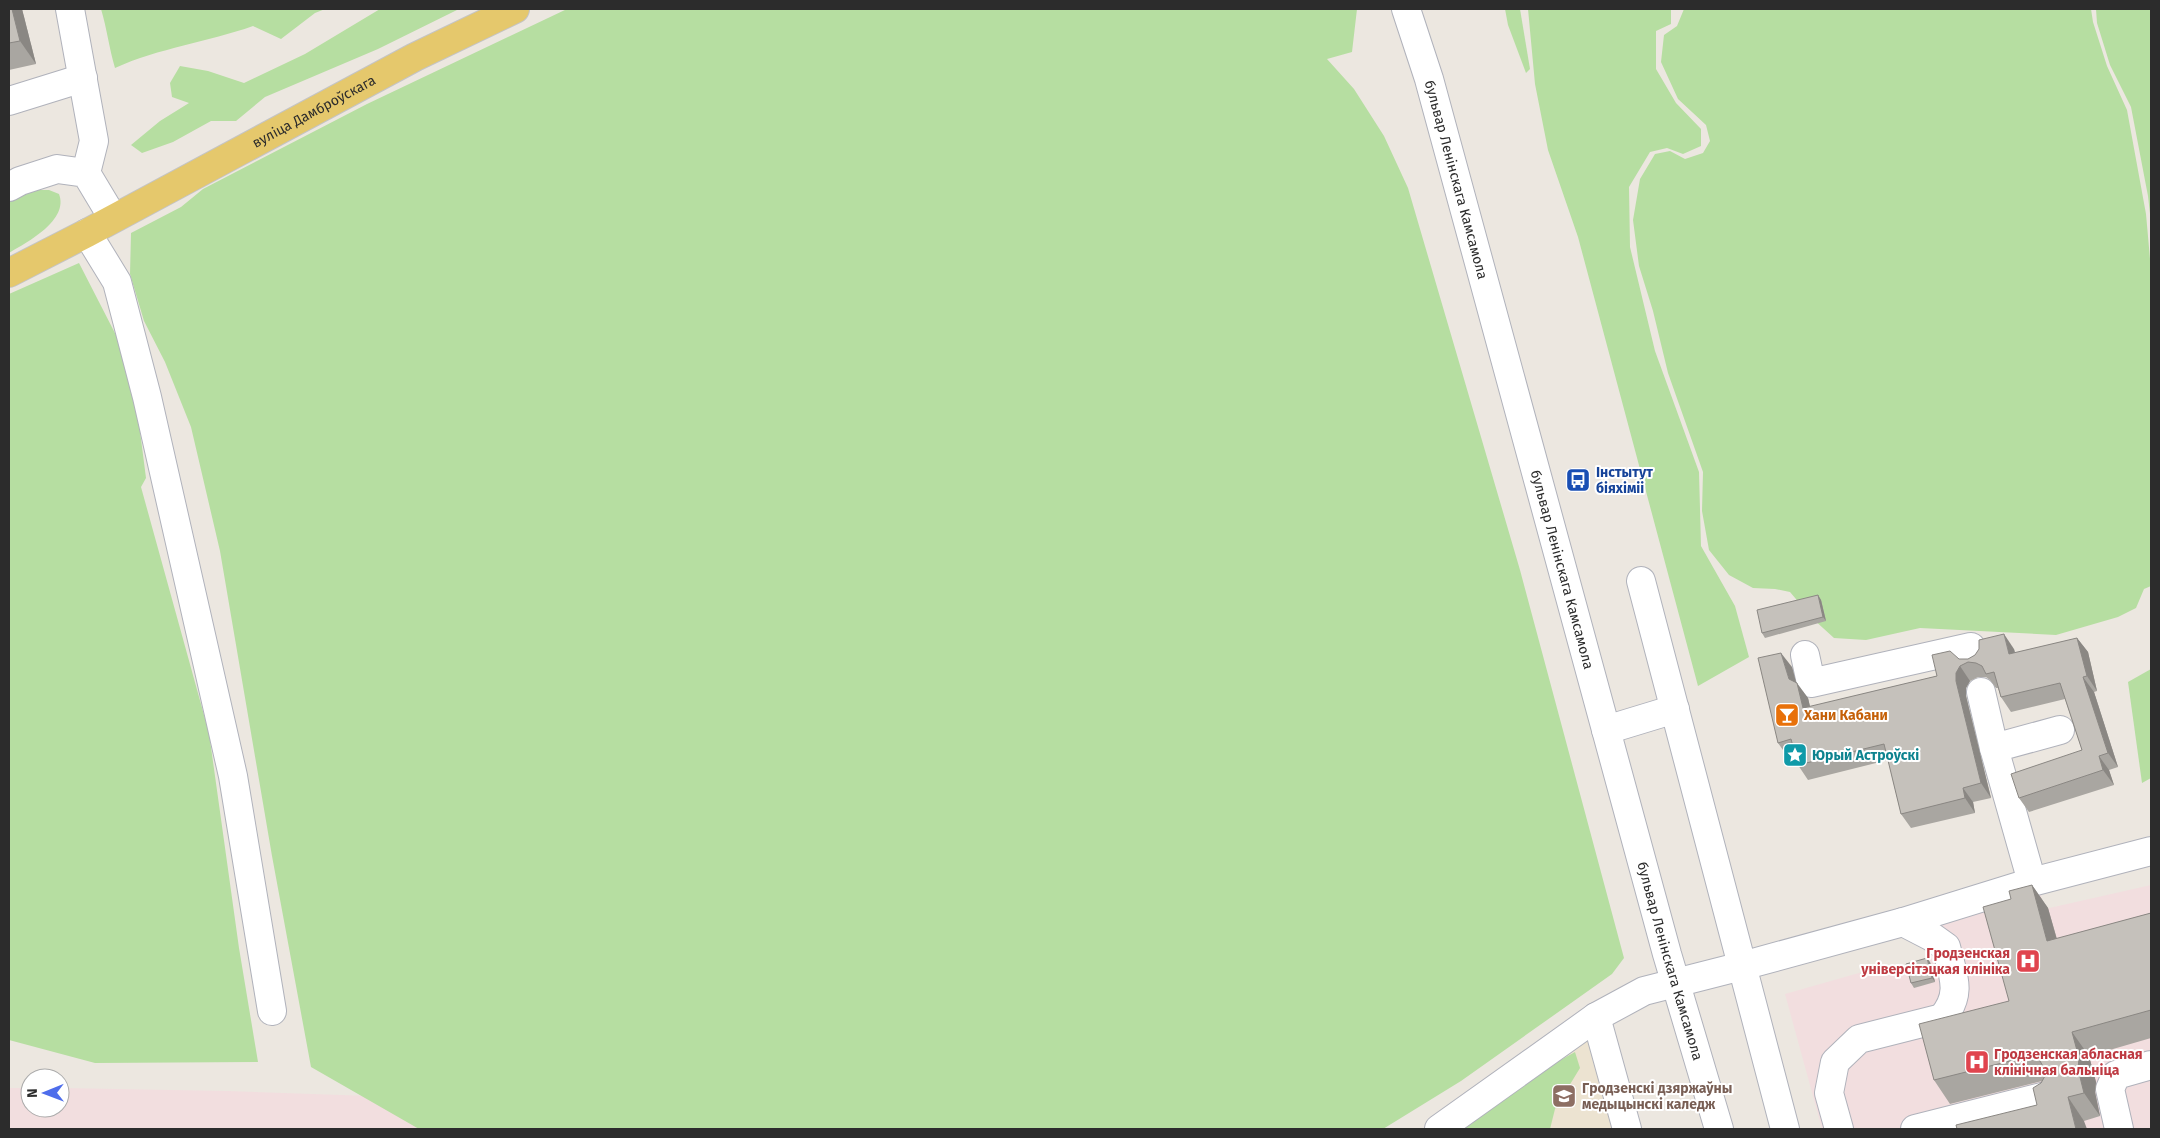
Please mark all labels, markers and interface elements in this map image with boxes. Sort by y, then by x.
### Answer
street label: вуліца Дамброўскага [249,71,378,151]
street label: бульвар Ленінскага Камсамола [1421,78,1492,281]
place label: Інстытут біяхіміі [1596,464,1653,497]
bus stop icon: Інстытут біяхіміі [1565,467,1591,493]
street label: бульвар Ленінскага Камсамола [1527,468,1598,671]
bar icon: Хани Кабани [1774,702,1800,728]
place label: Хани Кабани [1803,707,1888,724]
place icon: Юрый Астроўскі [1782,742,1808,768]
place label: Юрый Астроўскі [1812,747,1919,764]
street label: бульвар Ленінскага Камсамола [1634,860,1707,1062]
place label: Гродзенская універсітэцкая клініка [1860,945,2010,978]
hospital icon: Гродзенская універсітэцкая клініка [2015,948,2041,974]
place label: Гродзенская абласная клінічная бальніца [1994,1046,2143,1079]
hospital icon: Гродзенская абласная клінічная бальніца [1964,1049,1990,1075]
north arrow [20,1068,70,1118]
place label: Гродзенскі дзяржаўны медыцынскі каледж [1582,1080,1732,1113]
school or university icon: Гродзенскі дзяржаўны медыцынскі каледж [1551,1083,1577,1109]
text: N [24,1088,41,1098]

